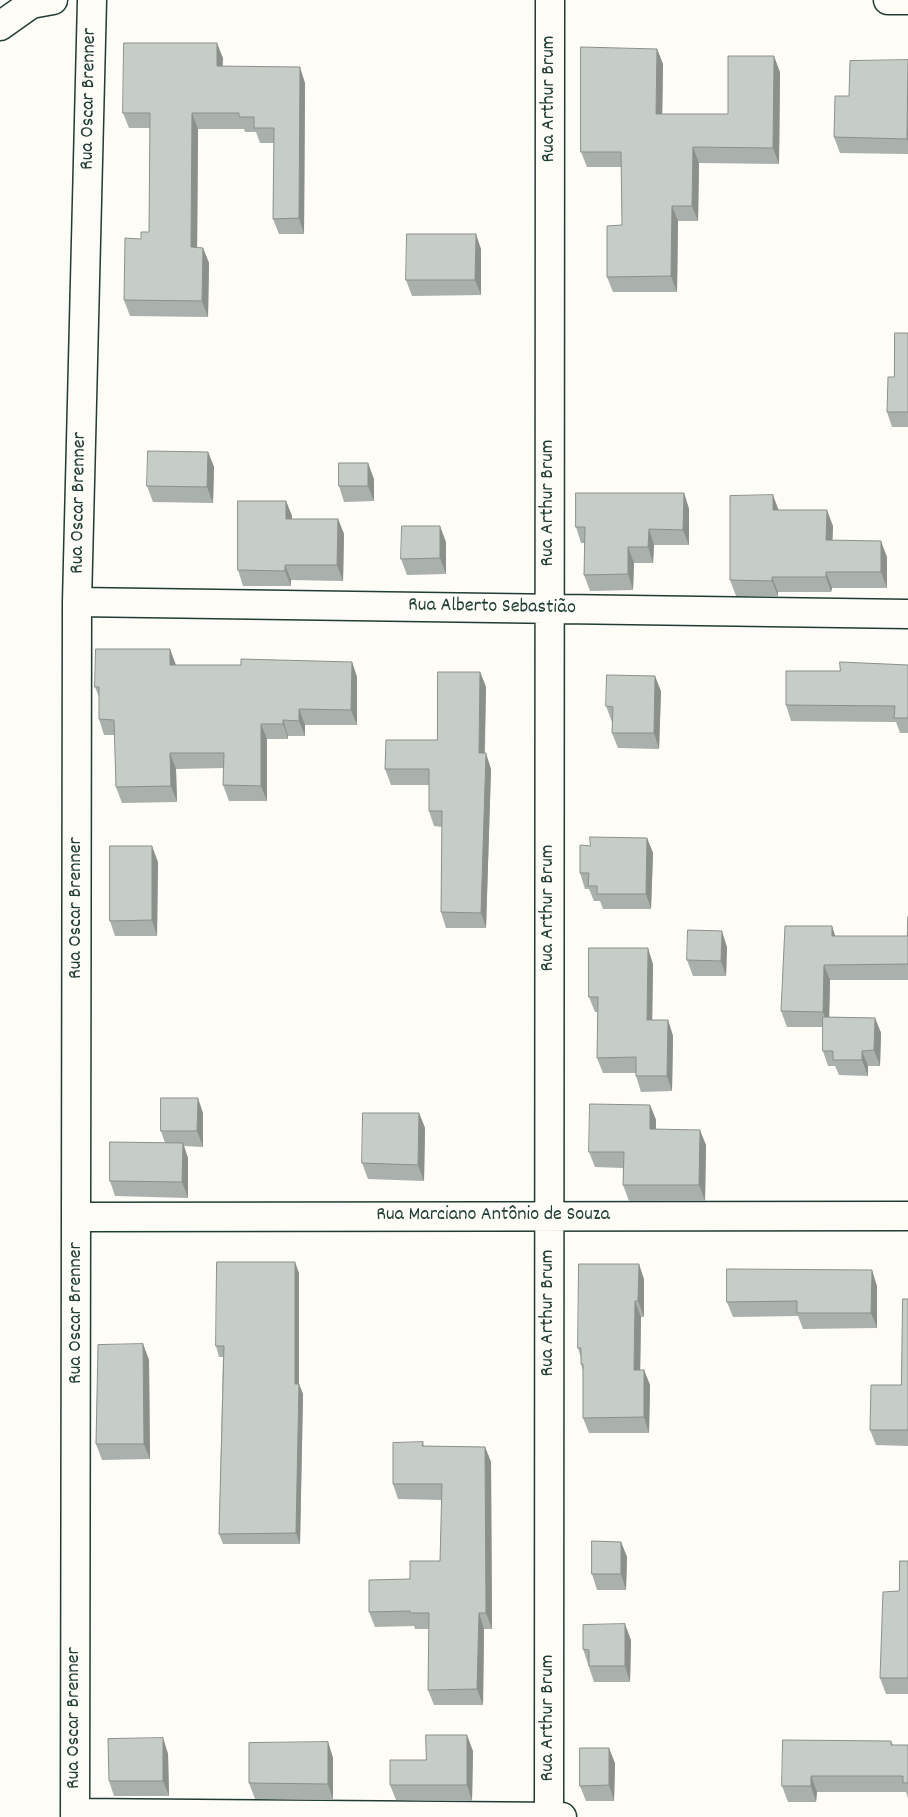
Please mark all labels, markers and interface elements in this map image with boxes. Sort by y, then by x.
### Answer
street label: Rua Oscar Brenner [77,28,103,170]
street label: Rua Arthur Brum [538,35,562,163]
street label: Rua Oscar Brenner [67,432,93,574]
street label: Rua Arthur Brum [537,439,561,567]
street label: Rua Alberto Sebastião [408,595,576,621]
street label: Rua Oscar Brenner [65,837,89,979]
street label: Rua Arthur Brum [537,844,561,972]
street label: Rua Marciano Antônio de Souza [376,1204,610,1228]
street label: Rua Oscar Brenner [65,1242,89,1384]
street label: Rua Arthur Brum [537,1249,561,1377]
street label: Rua Oscar Brenner [63,1647,87,1789]
street label: Rua Arthur Brum [537,1654,561,1782]

